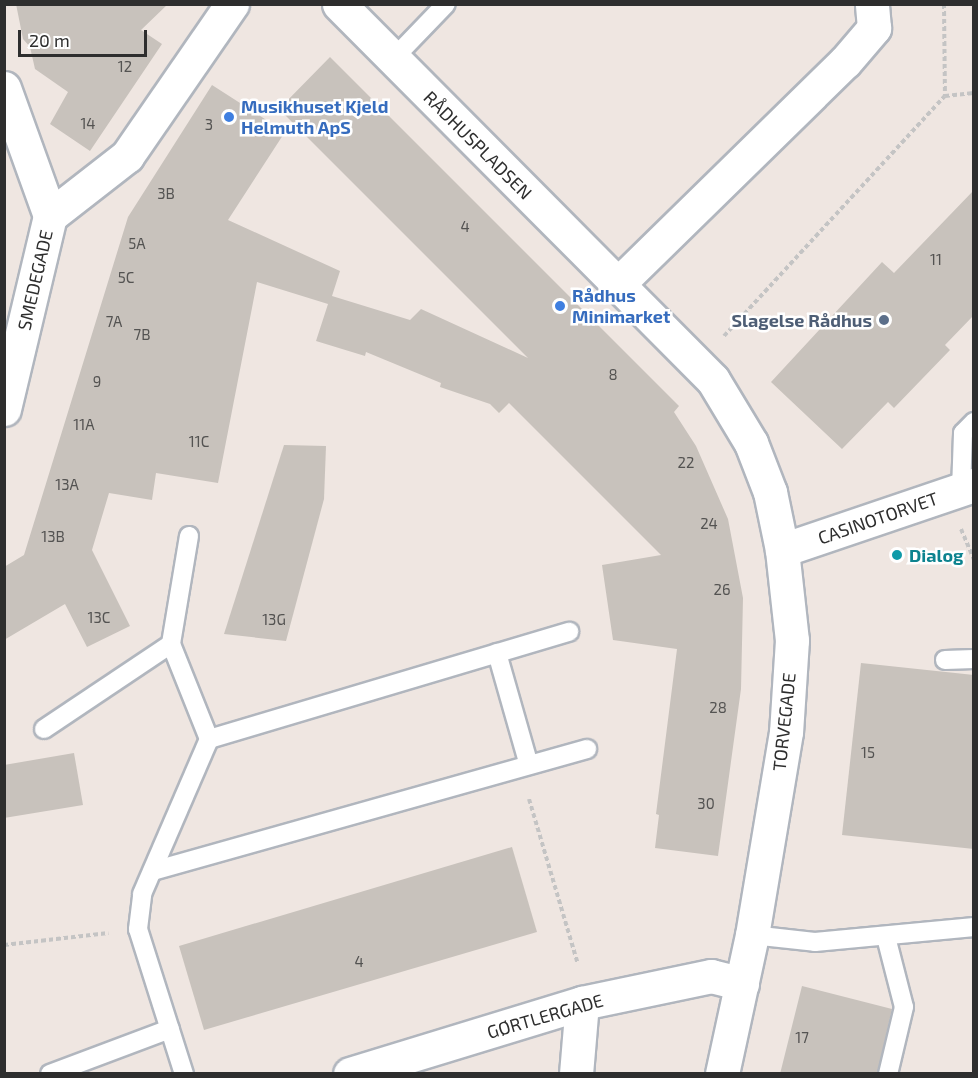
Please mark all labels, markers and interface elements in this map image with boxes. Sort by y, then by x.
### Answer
scale bar [21,18,150,56]
text: 20 m [29,29,70,51]
house number: 12 [118,58,132,76]
street label: RÅDHUSPLADSEN [419,86,537,204]
place label: Musikhuset Kjeld Helmuth ApS [241,96,388,138]
marker: Musikhuset Kjeld Helmuth ApS [222,110,236,124]
house number: 14 [80,115,96,133]
house number: 3 [205,116,213,134]
house number: 3B [157,185,175,203]
house number: 4 [460,218,470,236]
street label: SMEDEGADE [13,228,57,332]
house number: 5A [128,235,146,253]
house number: 11 [930,251,942,269]
house number: 5C [118,269,134,287]
place label: Rådhus Minimarket [572,285,670,328]
marker: Rådhus Minimarket [553,299,567,313]
place label: Slagelse Rådhus [732,309,872,331]
house number: 7A [106,313,122,331]
marker: Slagelse Rådhus [877,313,891,327]
house number: 7B [134,326,150,344]
house number: 8 [608,366,618,384]
house number: 9 [93,373,101,391]
house number: 11A [73,416,95,434]
house number: 11C [189,433,209,451]
house number: 22 [678,454,694,472]
house number: 13A [55,476,79,494]
street label: CASINOTORVET [815,487,941,549]
house number: 24 [700,515,718,533]
house number: 13B [41,528,65,546]
place label: Dialog [909,544,964,566]
marker: Dialog [890,548,904,562]
house number: 26 [713,581,731,599]
house number: 13C [88,609,110,627]
house number: 13G [262,611,286,629]
street label: TORVEGADE [768,672,800,772]
house number: 28 [709,699,727,717]
house number: 15 [861,744,875,762]
house number: 30 [697,795,715,813]
house number: 4 [354,953,364,971]
street label: GØRTLERGADE [485,989,605,1043]
house number: 17 [795,1029,809,1047]

